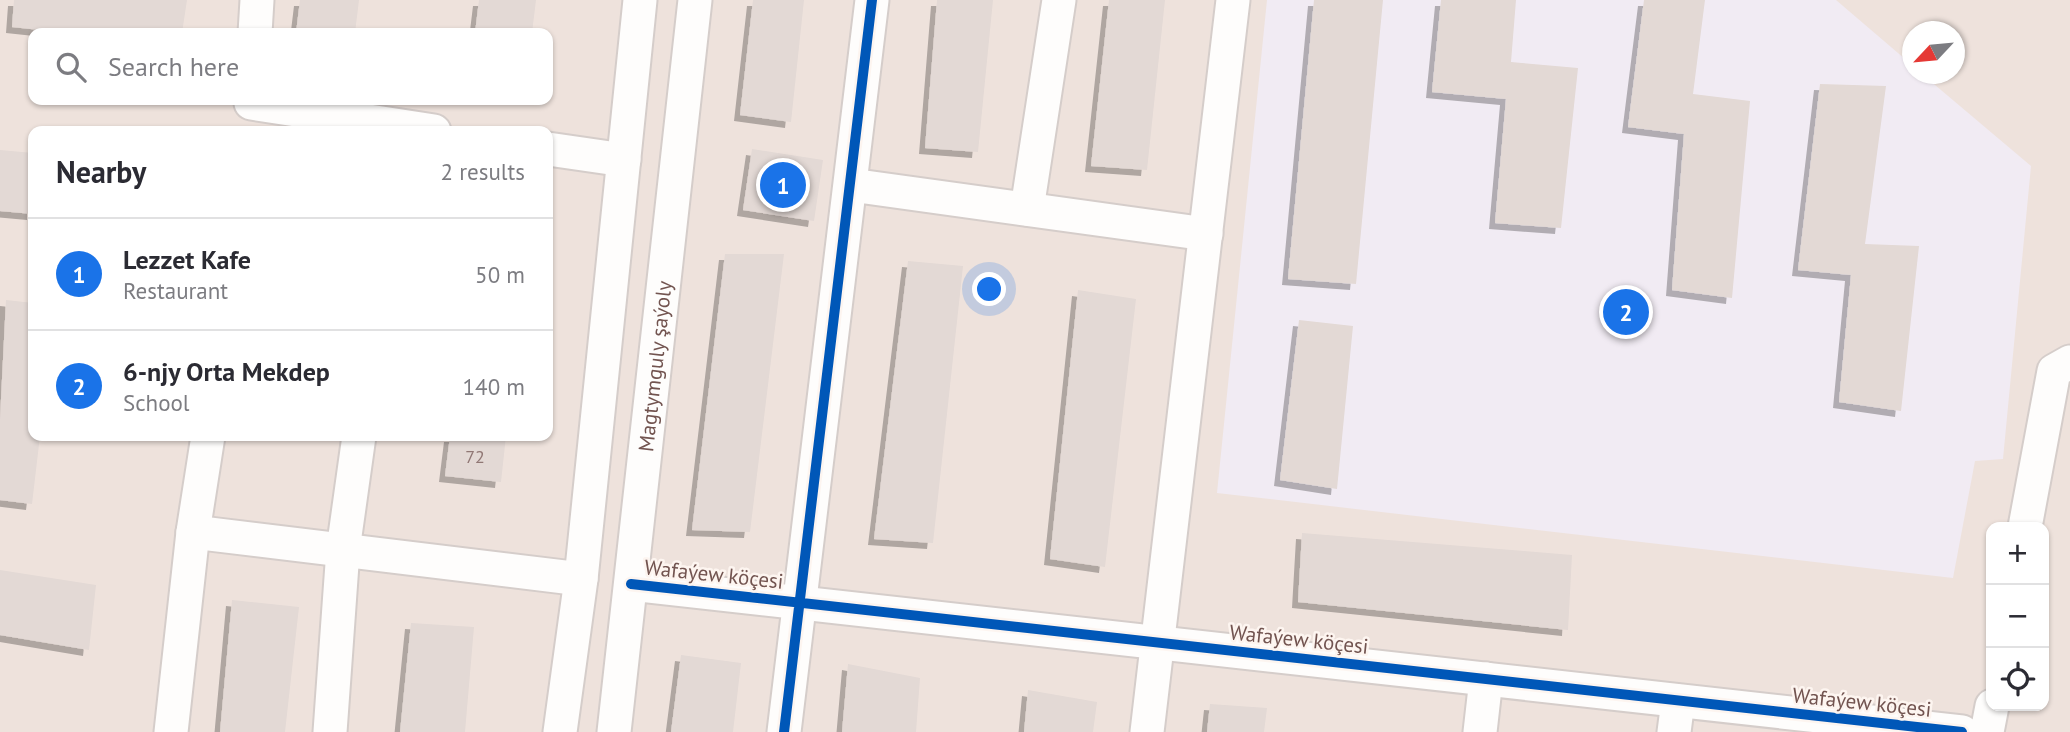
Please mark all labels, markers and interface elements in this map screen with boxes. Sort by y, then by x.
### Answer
north arrow [1902,21,1965,84]
search box [28,28,553,105]
icon: search [52,48,90,86]
text: Search here [108,50,239,83]
text: Nearby [56,152,146,191]
text: 2 results [441,157,525,186]
pin: 1 [760,159,806,211]
text: Lezzet Kafe [123,243,251,276]
text: 1 [72,260,86,289]
text: 50 m [475,260,525,289]
your location [972,272,1006,306]
text: Restaurant [123,276,228,305]
street label: Magtymguly şaýoly [632,279,677,453]
pin: 2 [1603,286,1649,338]
text: 6-njy Orta Mekdep [123,355,330,388]
text: 2 [72,372,86,401]
text: 140 m [463,372,525,401]
text: School [123,388,190,417]
house number: 72 [465,445,485,468]
map controls [1986,522,2049,711]
button: + [1986,522,2049,585]
street label: Wafaýew köçesi [643,553,785,595]
button: − [1986,585,2049,648]
street label: Wafaýew köçesi [1228,618,1370,660]
button: locate [1986,648,2049,711]
street label: Wafaýew köçesi [1791,681,1933,723]

